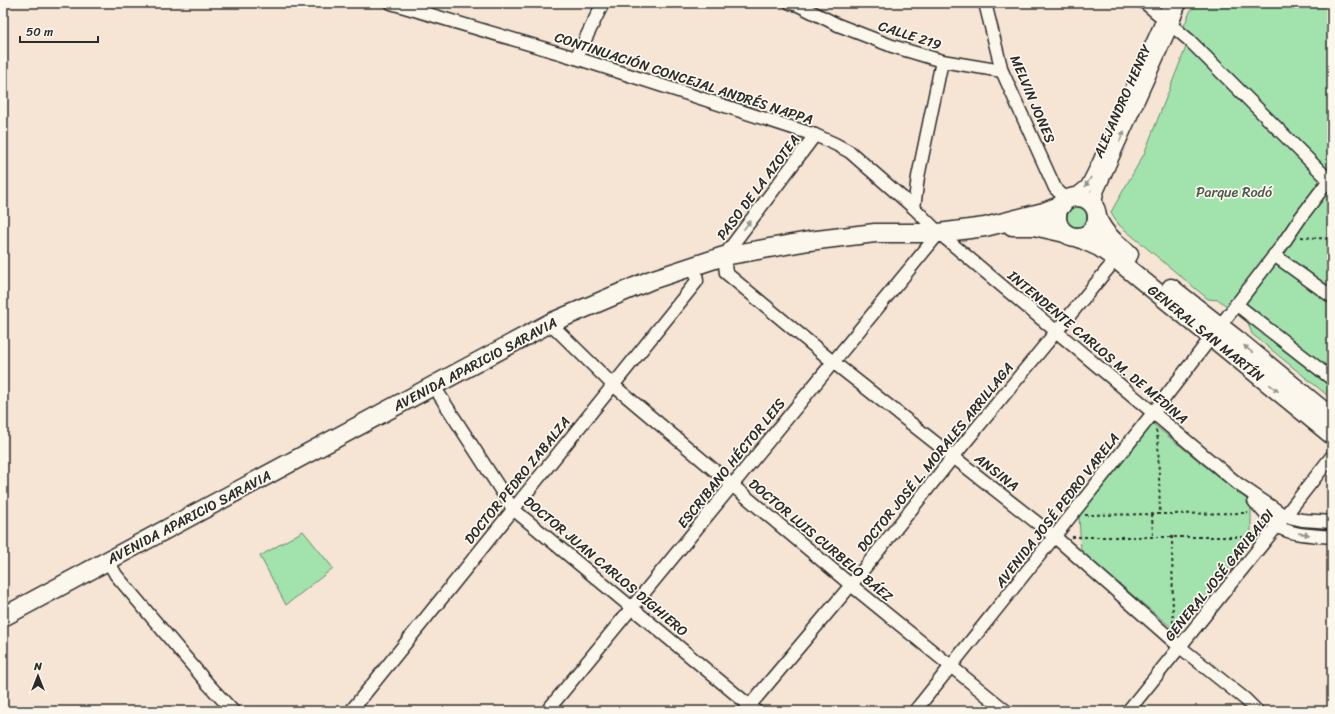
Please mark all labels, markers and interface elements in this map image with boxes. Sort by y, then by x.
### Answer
street label: CALLE 219 [875,14,945,58]
scale bar [20,18,98,44]
text: 50 m [26,21,53,43]
street label: CONTINUACIÓN CONCEJAL ANDRÉS NAPPA [551,25,816,132]
street label: ALEJANDRO HENRY [1086,40,1159,163]
street label: MELVIN JONES [1003,51,1062,147]
street label: PASO DE LA AZOTEA [710,129,807,246]
one-way arrow [1119,131,1125,142]
one-way arrow [1085,176,1092,188]
park label: Parque Rodó [1196,180,1273,205]
one-way arrow [743,220,751,230]
street label: INTENDENTE CARLOS M. DE MEDINA [1001,263,1194,431]
street label: GENERAL SAN MARTÍN [1142,278,1270,389]
street label: AVENIDA APARICIO SARAVIA [388,310,562,419]
one-way arrow [1243,344,1253,353]
street label: DOCTOR JOSÉ L. MORALES ARRILLAGA [851,357,1020,558]
one-way arrow [1268,383,1279,392]
street label: ESCRIBANO HÉCTOR LEIS [671,392,792,534]
street label: DOCTOR PEDRO ZABALZA [458,411,577,550]
street label: AVENIDA JOSÉ PEDRO VARELA [988,427,1126,594]
street label: ANSINA [968,446,1024,498]
street label: AVENIDA APARICIO SARAVIA [102,463,276,572]
street label: DOCTOR LUIS CURBELO BÁEZ [743,472,899,609]
street label: DOCTOR JUAN CARLOS DIGHIERO [518,490,694,643]
street label: GENERAL JOSÉ GARIBALDI [1158,503,1281,647]
one-way arrow [1298,531,1310,537]
north arrow [18,656,58,696]
text: N [33,657,42,676]

